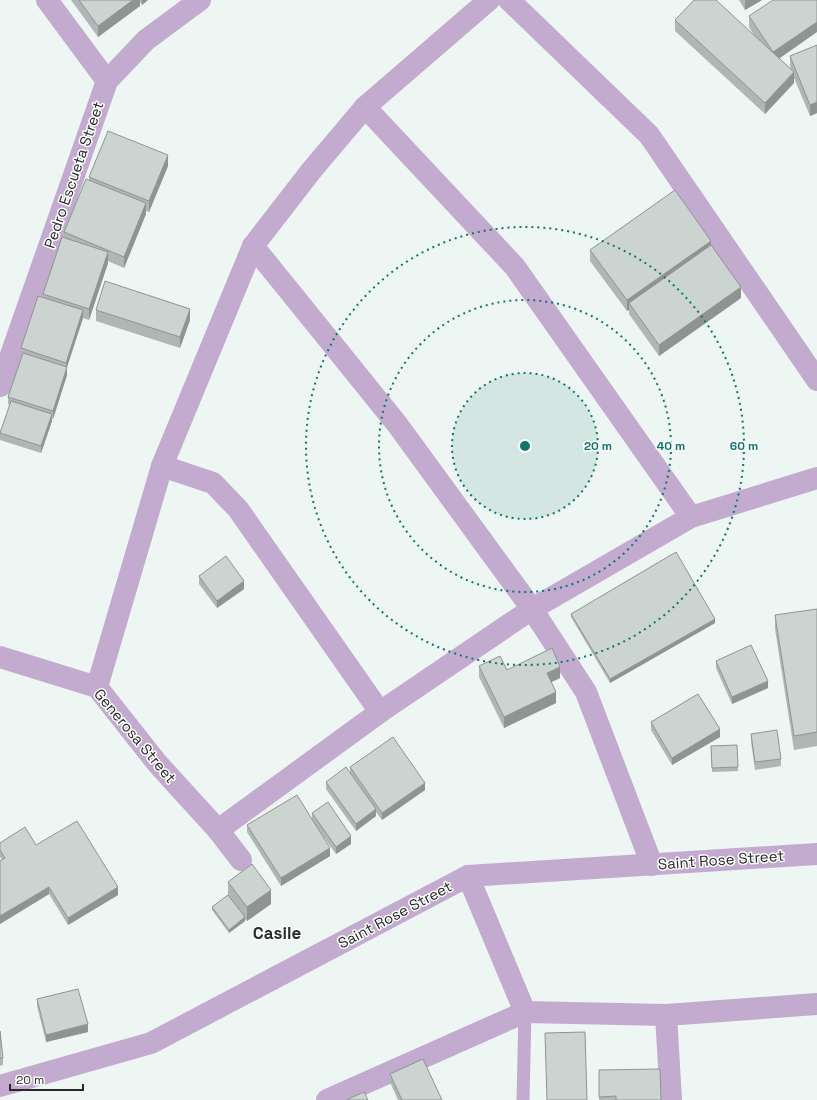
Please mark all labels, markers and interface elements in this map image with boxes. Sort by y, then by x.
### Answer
street label: Pedro Escueta Street [39,99,108,251]
text: 20 m [584,438,612,454]
text: 40 m [657,438,685,454]
text: 60 m [730,438,758,454]
centre of rings [518,439,532,453]
street label: Generosa Street [90,684,181,787]
street label: Saint Rose Street [657,846,785,873]
street label: Saint Rose Street [334,876,455,953]
district label: Casile [253,922,301,944]
scale bar [10,1066,83,1092]
text: 20 m [16,1072,44,1088]

